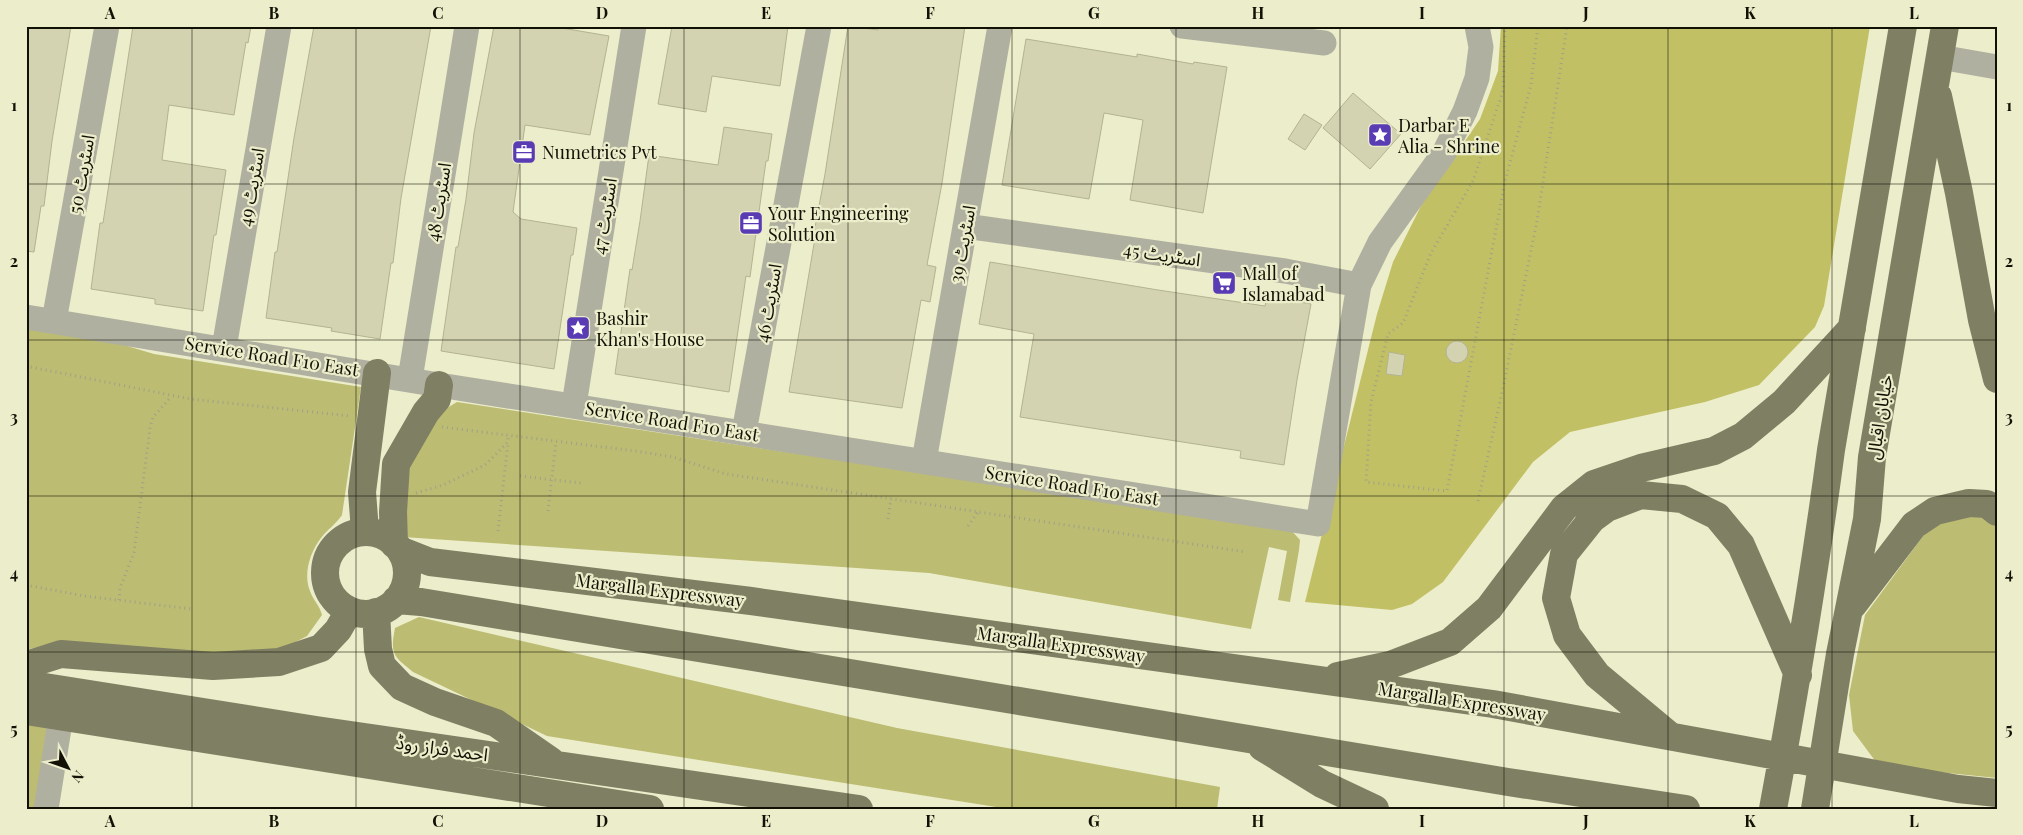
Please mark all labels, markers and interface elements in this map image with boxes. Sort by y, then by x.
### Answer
text: A [104,2,116,23]
text: B [269,2,280,23]
text: C [432,2,444,23]
text: D [596,2,608,23]
text: E [761,2,771,23]
text: F [925,2,935,23]
text: G [1088,2,1100,23]
text: H [1252,2,1265,23]
text: I [1419,2,1425,23]
text: J [1582,2,1589,23]
text: K [1744,2,1756,23]
text: L [1909,2,1919,23]
text: 1 [11,94,17,115]
text: 1 [2006,94,2012,115]
place label: Darbar E Alia - Shrine [1397,113,1500,158]
place icon: Darbar E Alia - Shrine [1367,122,1393,148]
street label: اسٹریٹ 50 [62,133,100,215]
office icon: Numetrics Pvt [511,139,537,165]
place label: Numetrics Pvt [542,140,657,164]
street label: اسٹریٹ 49 [232,146,270,228]
street label: اسٹریٹ 48 [420,161,456,243]
street label: اسٹریٹ 47 [586,176,622,256]
place label: Your Engineering Solution [767,201,909,246]
street label: اسٹریٹ 39 [943,203,981,285]
office icon: Your Engineering Solution [738,210,764,236]
street label: اسٹریٹ 45 [1122,237,1202,271]
text: 2 [10,250,18,271]
text: 2 [2005,250,2013,271]
place label: Mall of Islamabad [1242,261,1325,306]
street label: اسٹریٹ 46 [749,262,787,344]
supermarket icon: Mall of Islamabad [1211,270,1237,296]
place label: Bashir Khan's House [596,306,704,351]
place icon: Bashir Khan's House [565,315,591,341]
street label: Service Road F10 East [184,330,361,382]
street label: خیابان اقبال [1860,373,1898,461]
street label: Service Road F10 East [584,395,761,447]
text: 3 [10,406,18,427]
text: 3 [2005,406,2013,427]
street label: Service Road F10 East [984,459,1161,511]
text: 4 [10,562,18,583]
text: 4 [2005,562,2013,583]
street label: Margalla Expressway [574,568,746,612]
street label: Margalla Expressway [975,620,1147,668]
street label: Margalla Expressway [1376,676,1548,726]
text: 5 [10,718,18,739]
text: 5 [2005,718,2013,739]
street label: احمد فراز روڈ [394,730,490,766]
north arrow [42,742,92,792]
text: N [68,767,89,787]
text: A [104,810,116,831]
text: B [269,810,280,831]
text: C [432,810,444,831]
text: D [596,810,608,831]
text: E [761,810,771,831]
text: F [925,810,935,831]
text: G [1088,810,1100,831]
text: H [1252,810,1265,831]
text: I [1419,810,1425,831]
text: J [1582,810,1589,831]
text: K [1744,810,1756,831]
text: L [1909,810,1919,831]

